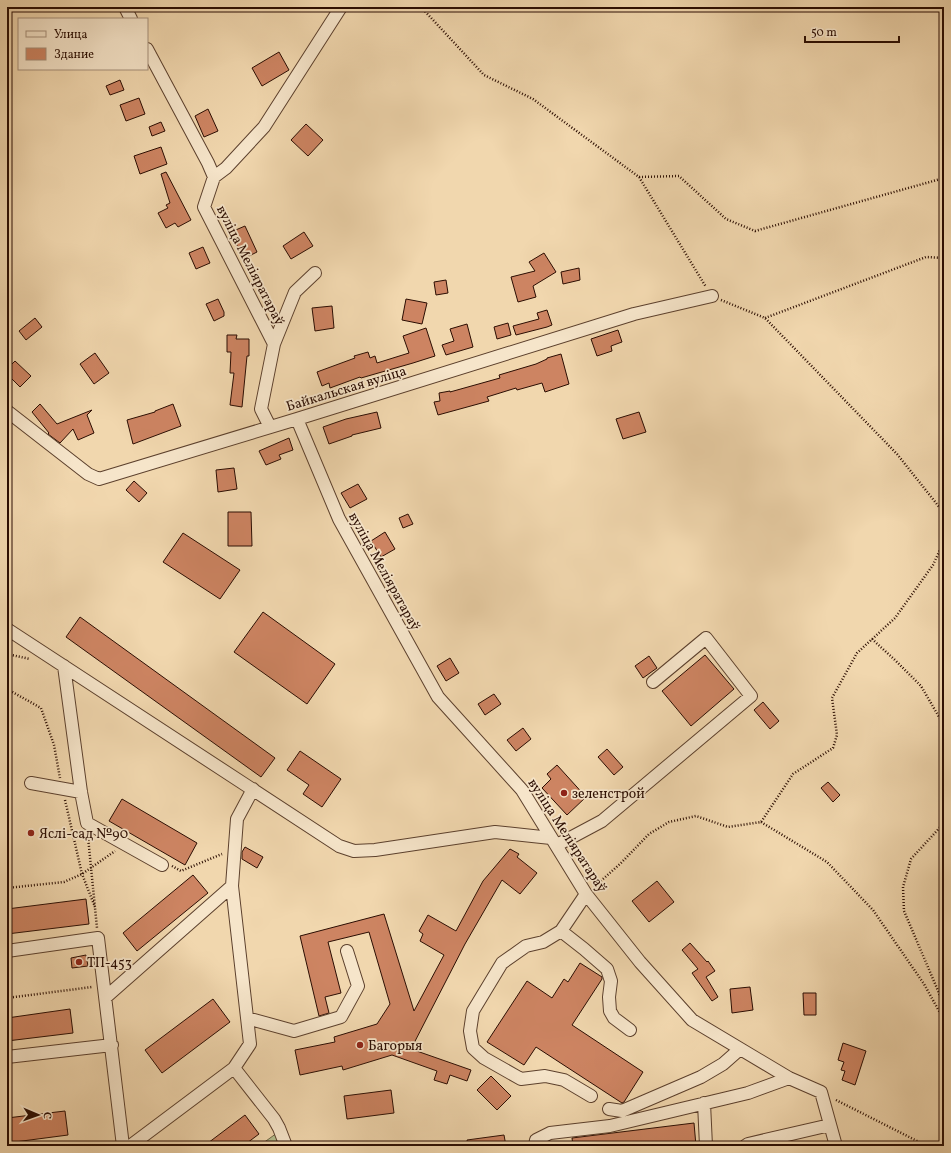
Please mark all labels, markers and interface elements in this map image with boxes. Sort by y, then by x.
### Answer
legend [18,18,148,70]
scale bar [805,18,899,44]
text: 50 m [811,25,837,41]
text: Улица [54,27,87,43]
text: Здание [54,47,94,63]
street label: вуліца Меліяратараў [211,202,288,329]
street label: Байкальская вуліца [284,362,409,417]
street label: вуліца Меліяратараў [343,509,424,635]
street label: вуліца Меліяратараў [523,775,611,897]
place label: зеленстрой [572,785,645,804]
marker: зеленстрой [559,788,569,798]
place label: Яслі-сад №90 [39,825,128,844]
marker: Яслі-сад №90 [26,828,36,838]
place label: ТП-453 [87,954,132,973]
marker: ТП-453 [74,957,84,967]
place label: Багорыя [368,1037,422,1056]
marker: Багорыя [355,1040,365,1050]
north arrow [18,1095,58,1135]
text: С [39,1111,54,1119]

